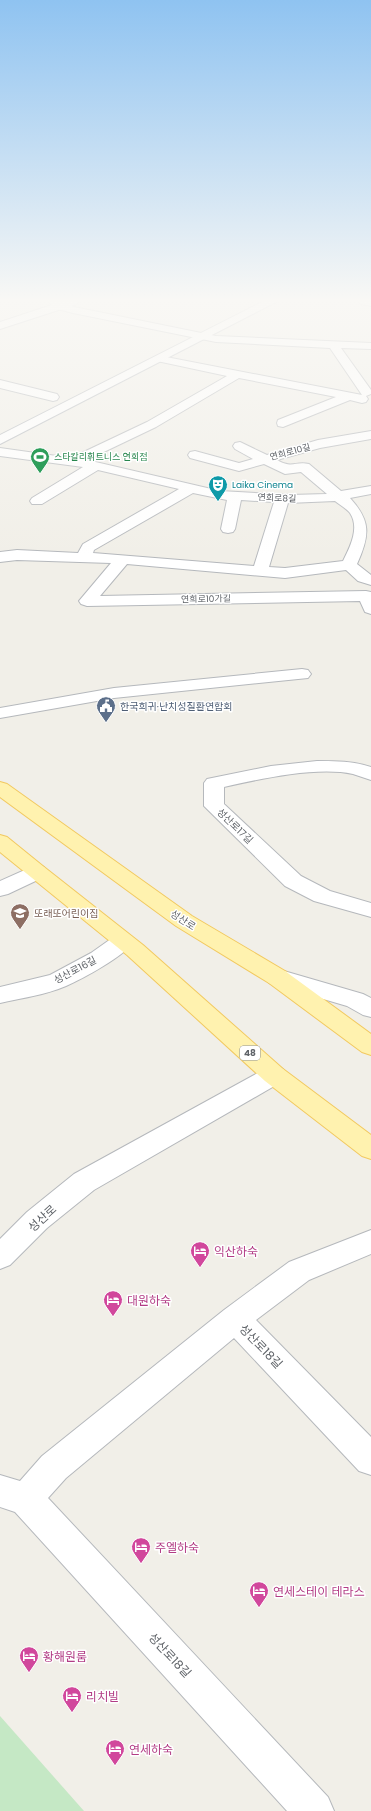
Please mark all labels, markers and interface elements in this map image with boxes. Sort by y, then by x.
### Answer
street label: 연희로10길 [268,441,312,463]
sports icon: 스타칼리휘트니스 연희점 [29,446,51,474]
place label: 스타칼리휘트니스 연희점 [54,451,147,463]
theatre icon: Laika Cinema [207,474,229,502]
place label: Laika Cinema [232,479,293,491]
street label: 연희로8길 [257,491,297,505]
street label: 연희로10가길 [181,593,231,605]
public building icon: 한국희귀·난치성질환연합회 [95,695,117,723]
place label: 한국희귀·난치성질환연합회 [120,699,233,714]
street label: 성산로17길 [213,805,257,847]
school or university icon: 또래또어린이집 [9,902,31,930]
place label: 또래또어린이집 [34,906,98,921]
street label: 성산로 [167,906,199,934]
street label: 성산로16길 [51,952,99,988]
road number: 48 [240,1046,260,1060]
street label: 성산로 [24,1201,60,1235]
hotel icon: 익산하숙 [189,1240,211,1268]
place label: 익산하숙 [214,1243,258,1260]
hotel icon: 대원하숙 [102,1289,124,1317]
place label: 대원하숙 [127,1292,171,1309]
street label: 성산로18길 [236,1320,286,1372]
hotel icon: 주엘하숙 [130,1536,152,1564]
place label: 주엘하숙 [155,1539,199,1556]
hotel icon: 연세스테이 테라스 [248,1580,270,1608]
place label: 연세스테이 테라스 [273,1583,365,1600]
street label: 성산로18길 [145,1629,195,1681]
hotel icon: 황해원룸 [18,1645,40,1673]
place label: 황해원룸 [43,1648,87,1665]
hotel icon: 리치빌 [61,1685,83,1713]
place label: 리치빌 [86,1688,119,1705]
hotel icon: 연세하숙 [104,1738,126,1766]
place label: 연세하숙 [129,1741,173,1758]

